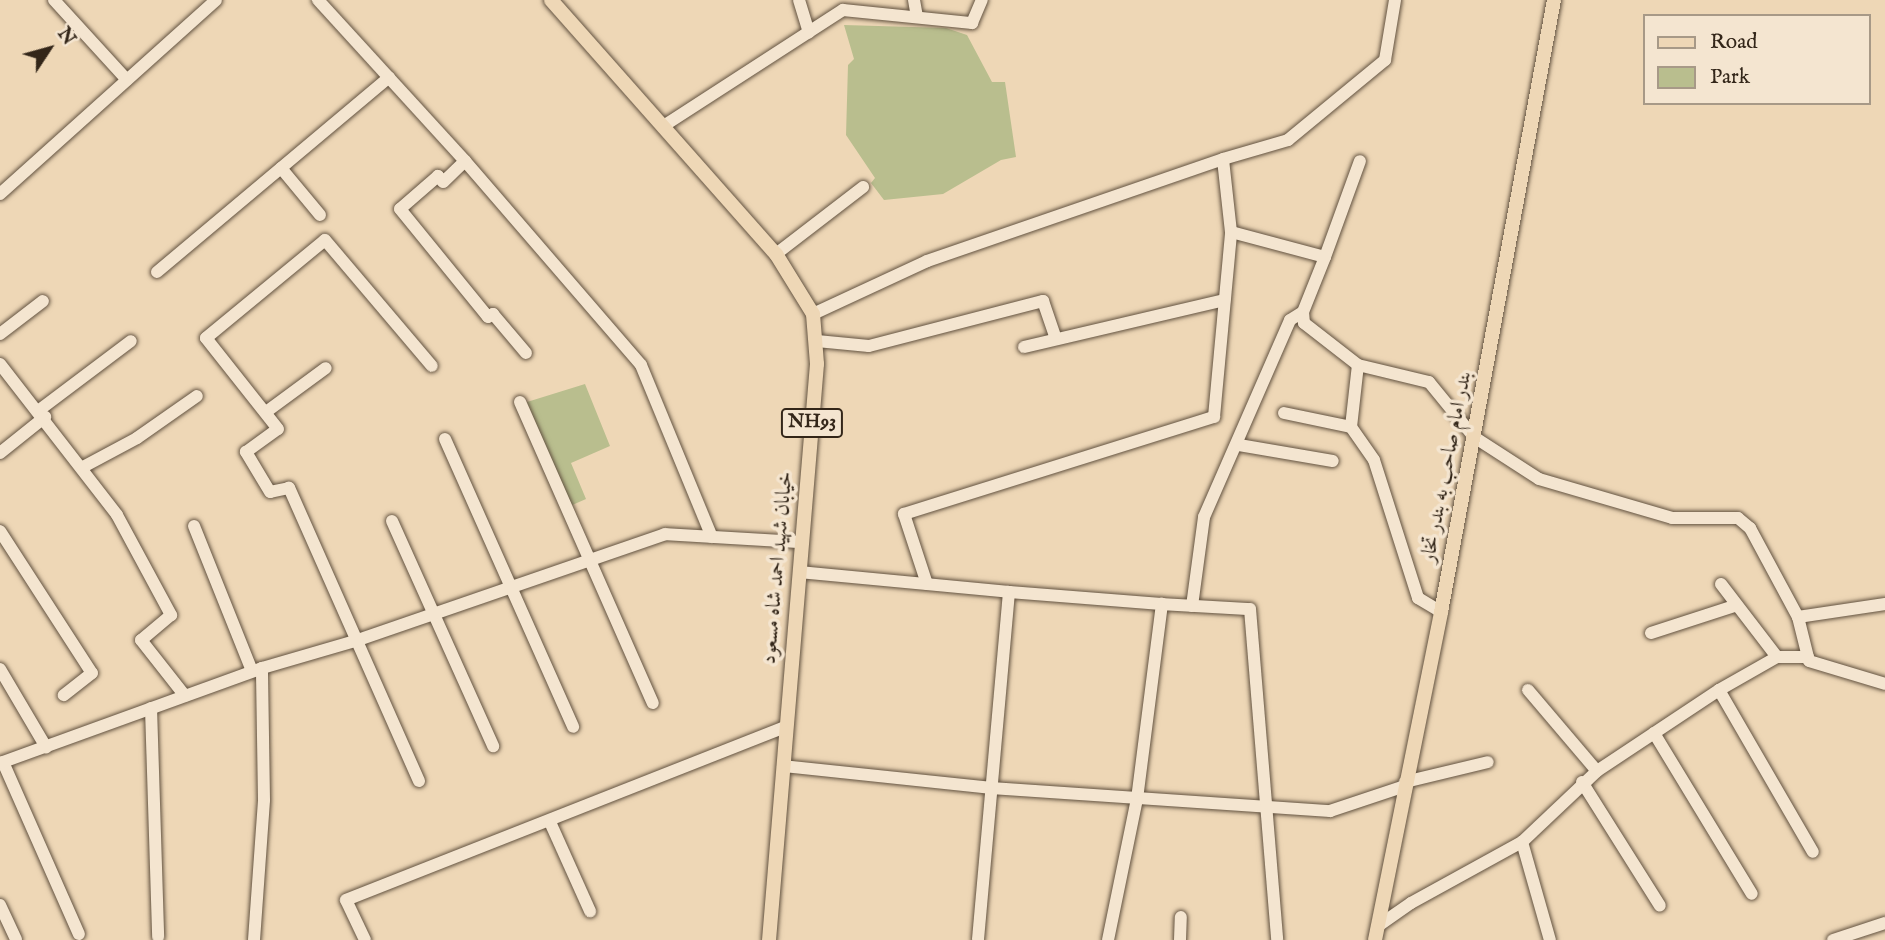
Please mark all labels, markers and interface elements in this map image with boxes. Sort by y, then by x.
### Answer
north arrow [14,14,84,84]
legend [1644,14,1871,105]
text: N [51,23,81,50]
text: Road [1710,29,1757,56]
text: Park [1710,64,1750,91]
street label: بندر امام صاحب به بندر تخار [1416,369,1478,565]
road number: NH93 [780,408,844,438]
street label: خیابان شهید احمد شاه مسعود [757,471,799,665]

